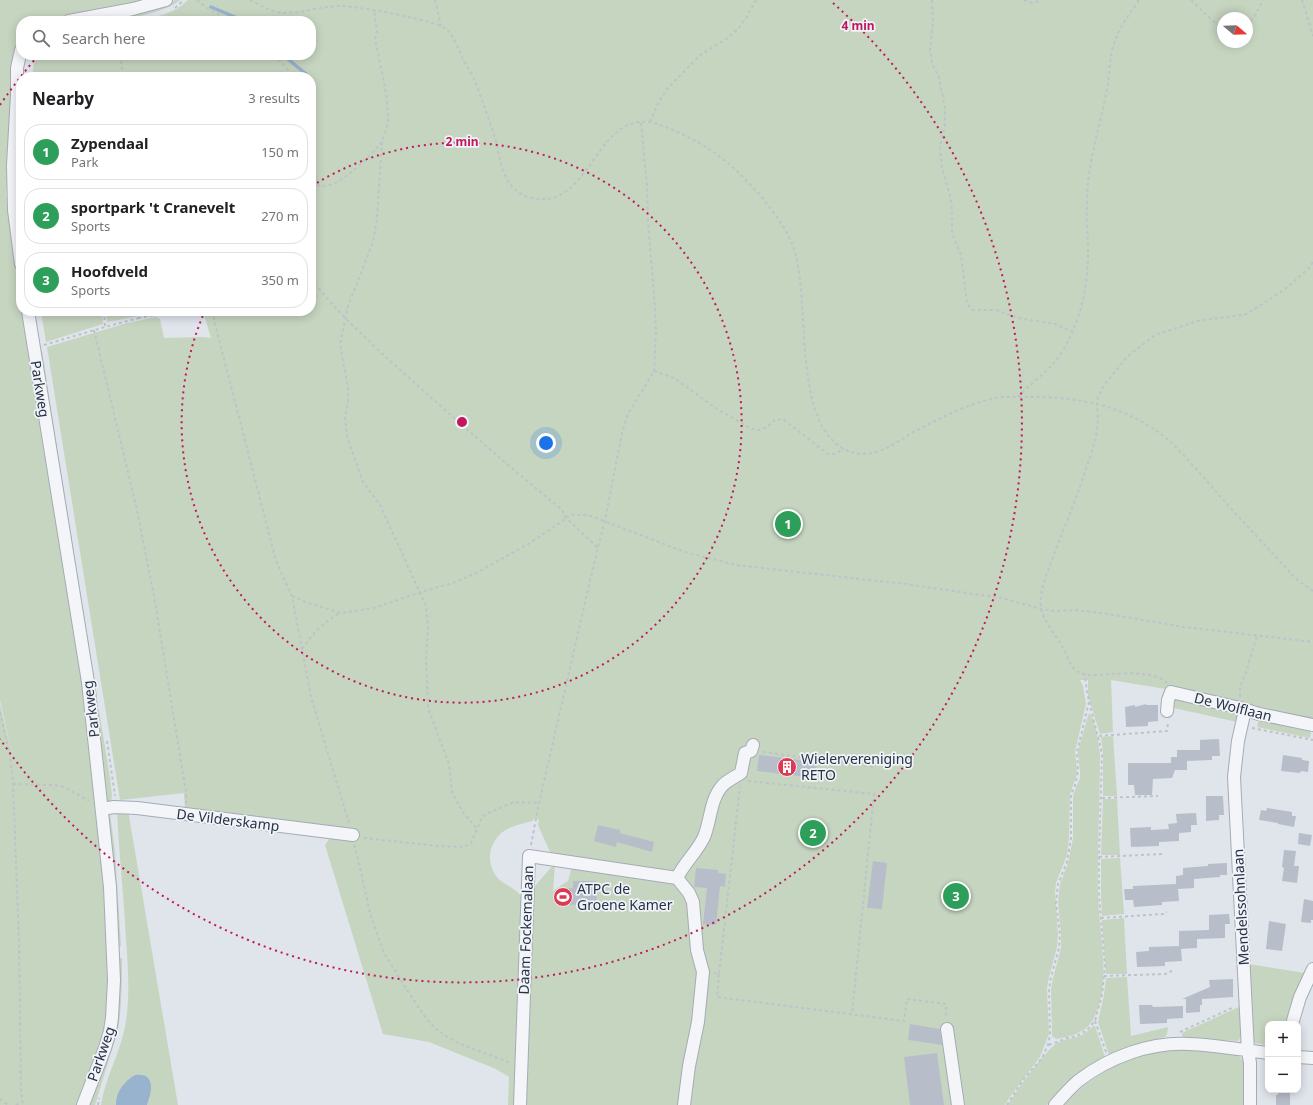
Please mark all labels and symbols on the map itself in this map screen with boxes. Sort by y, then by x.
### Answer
north arrow [1217,12,1253,48]
text: 4 min [841,17,875,34]
text: 2 min [445,133,479,150]
street label: Parkweg [27,359,54,419]
centre of rings [455,415,469,429]
your location [536,433,556,453]
pin: 1 [775,509,801,539]
street label: Parkweg [78,680,103,739]
street label: De Wolflaan [1192,688,1274,725]
place label: Wielervereniging RETO [801,749,913,784]
building icon: Wielervereniging RETO [776,756,798,778]
street label: De Vilderskamp [176,804,281,835]
pin: 2 [800,818,826,848]
street label: Mendelssohnlaan [1228,848,1253,966]
street label: Daam Fockemalaan [514,865,537,995]
place label: ATPC de Groene Kamer [577,879,673,914]
pin: 3 [943,881,969,911]
sports icon: ATPC de Groene Kamer [552,886,574,908]
street label: Parkweg [82,1024,119,1084]

